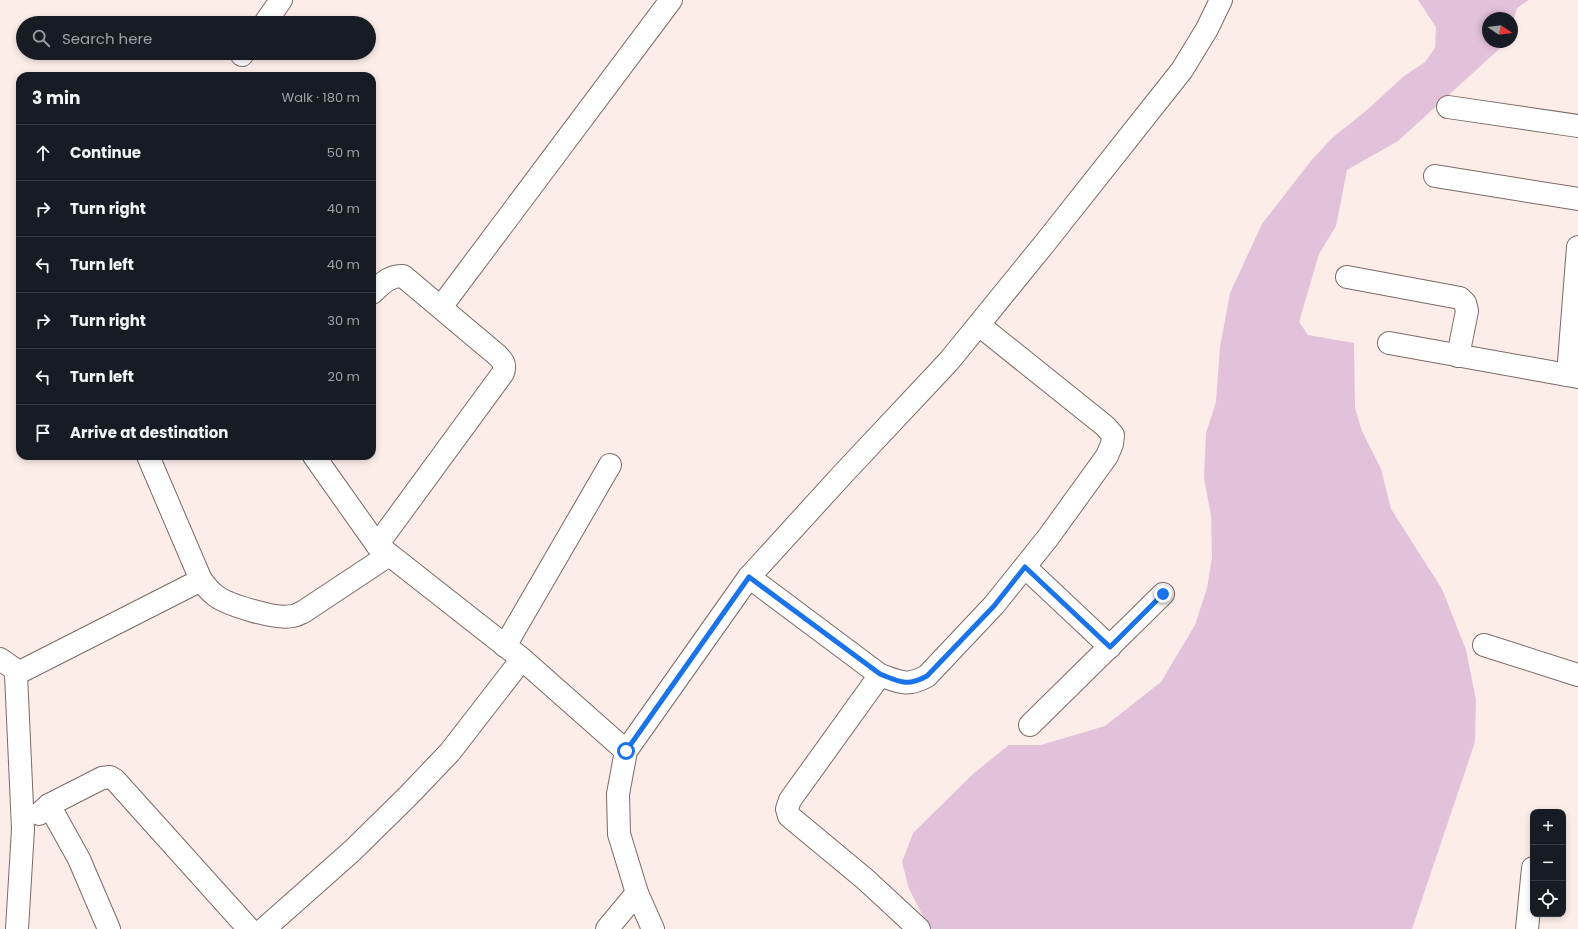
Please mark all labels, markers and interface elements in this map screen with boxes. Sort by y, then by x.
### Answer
north arrow [1482,12,1518,48]
search box [16,16,376,60]
icon: search [30,27,52,49]
text: Search here [62,28,152,49]
text: 3 min [32,86,80,110]
text: Walk · 180 m [282,88,360,107]
icon: ahead [32,142,54,164]
text: Continue [70,142,141,163]
text: 50 m [327,143,360,162]
icon: right [32,198,54,220]
text: Turn right [70,198,146,219]
text: 40 m [327,199,360,218]
icon: left [32,254,54,276]
text: Turn left [70,254,134,275]
text: 40 m [327,255,360,274]
icon: right [32,310,54,332]
text: Turn right [70,310,146,331]
text: 30 m [327,311,360,330]
icon: left [32,366,54,388]
text: Turn left [70,366,134,387]
text: 20 m [327,367,360,386]
icon: arrive [32,422,54,444]
text: Arrive at destination [70,422,228,443]
route end [1154,585,1172,603]
route start [617,742,635,760]
map controls [1530,809,1566,917]
button: + [1530,809,1566,845]
button: − [1530,845,1566,881]
button: locate [1530,881,1566,917]

